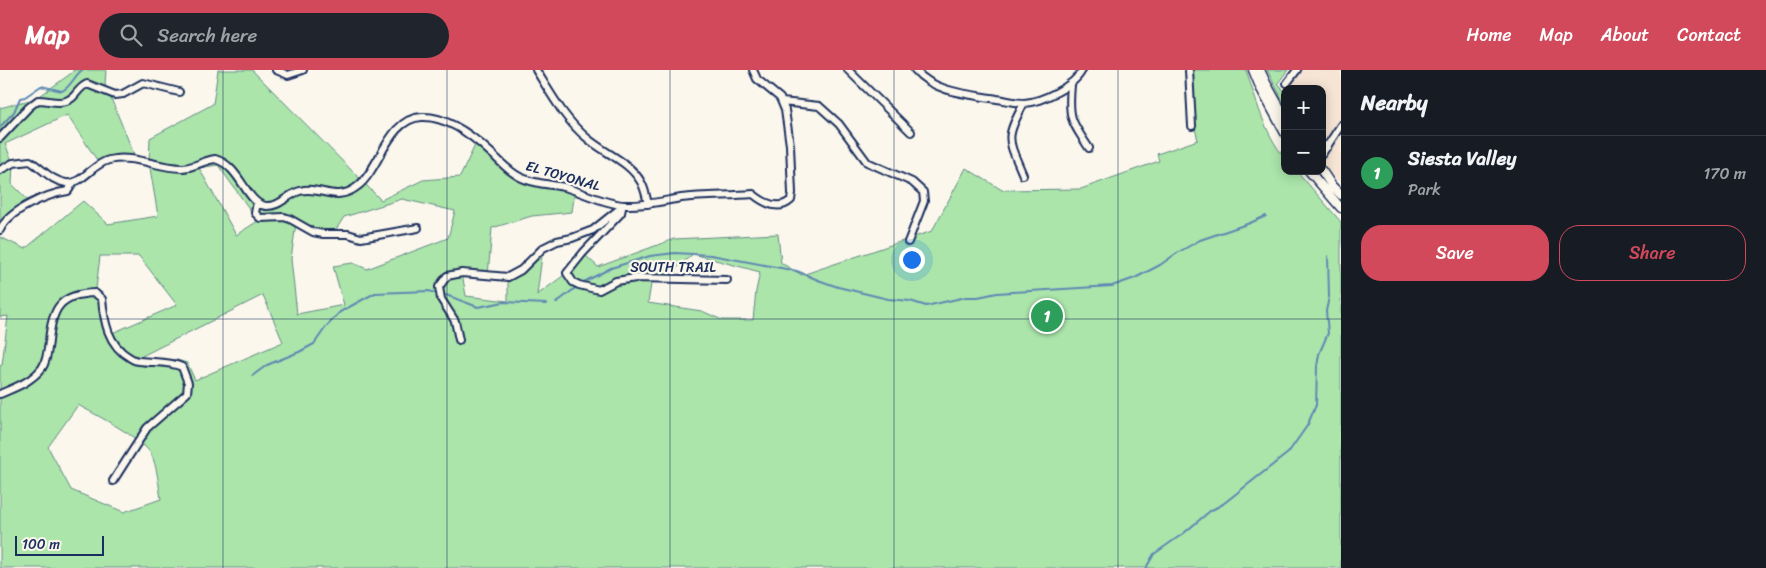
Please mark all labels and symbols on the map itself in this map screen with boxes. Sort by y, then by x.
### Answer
street label: EL TOYONAL [523,153,604,199]
your location [899,247,925,273]
street label: SOUTH TRAIL [630,255,716,280]
pin: 1 [1031,297,1063,335]
scale bar [15,533,104,556]

